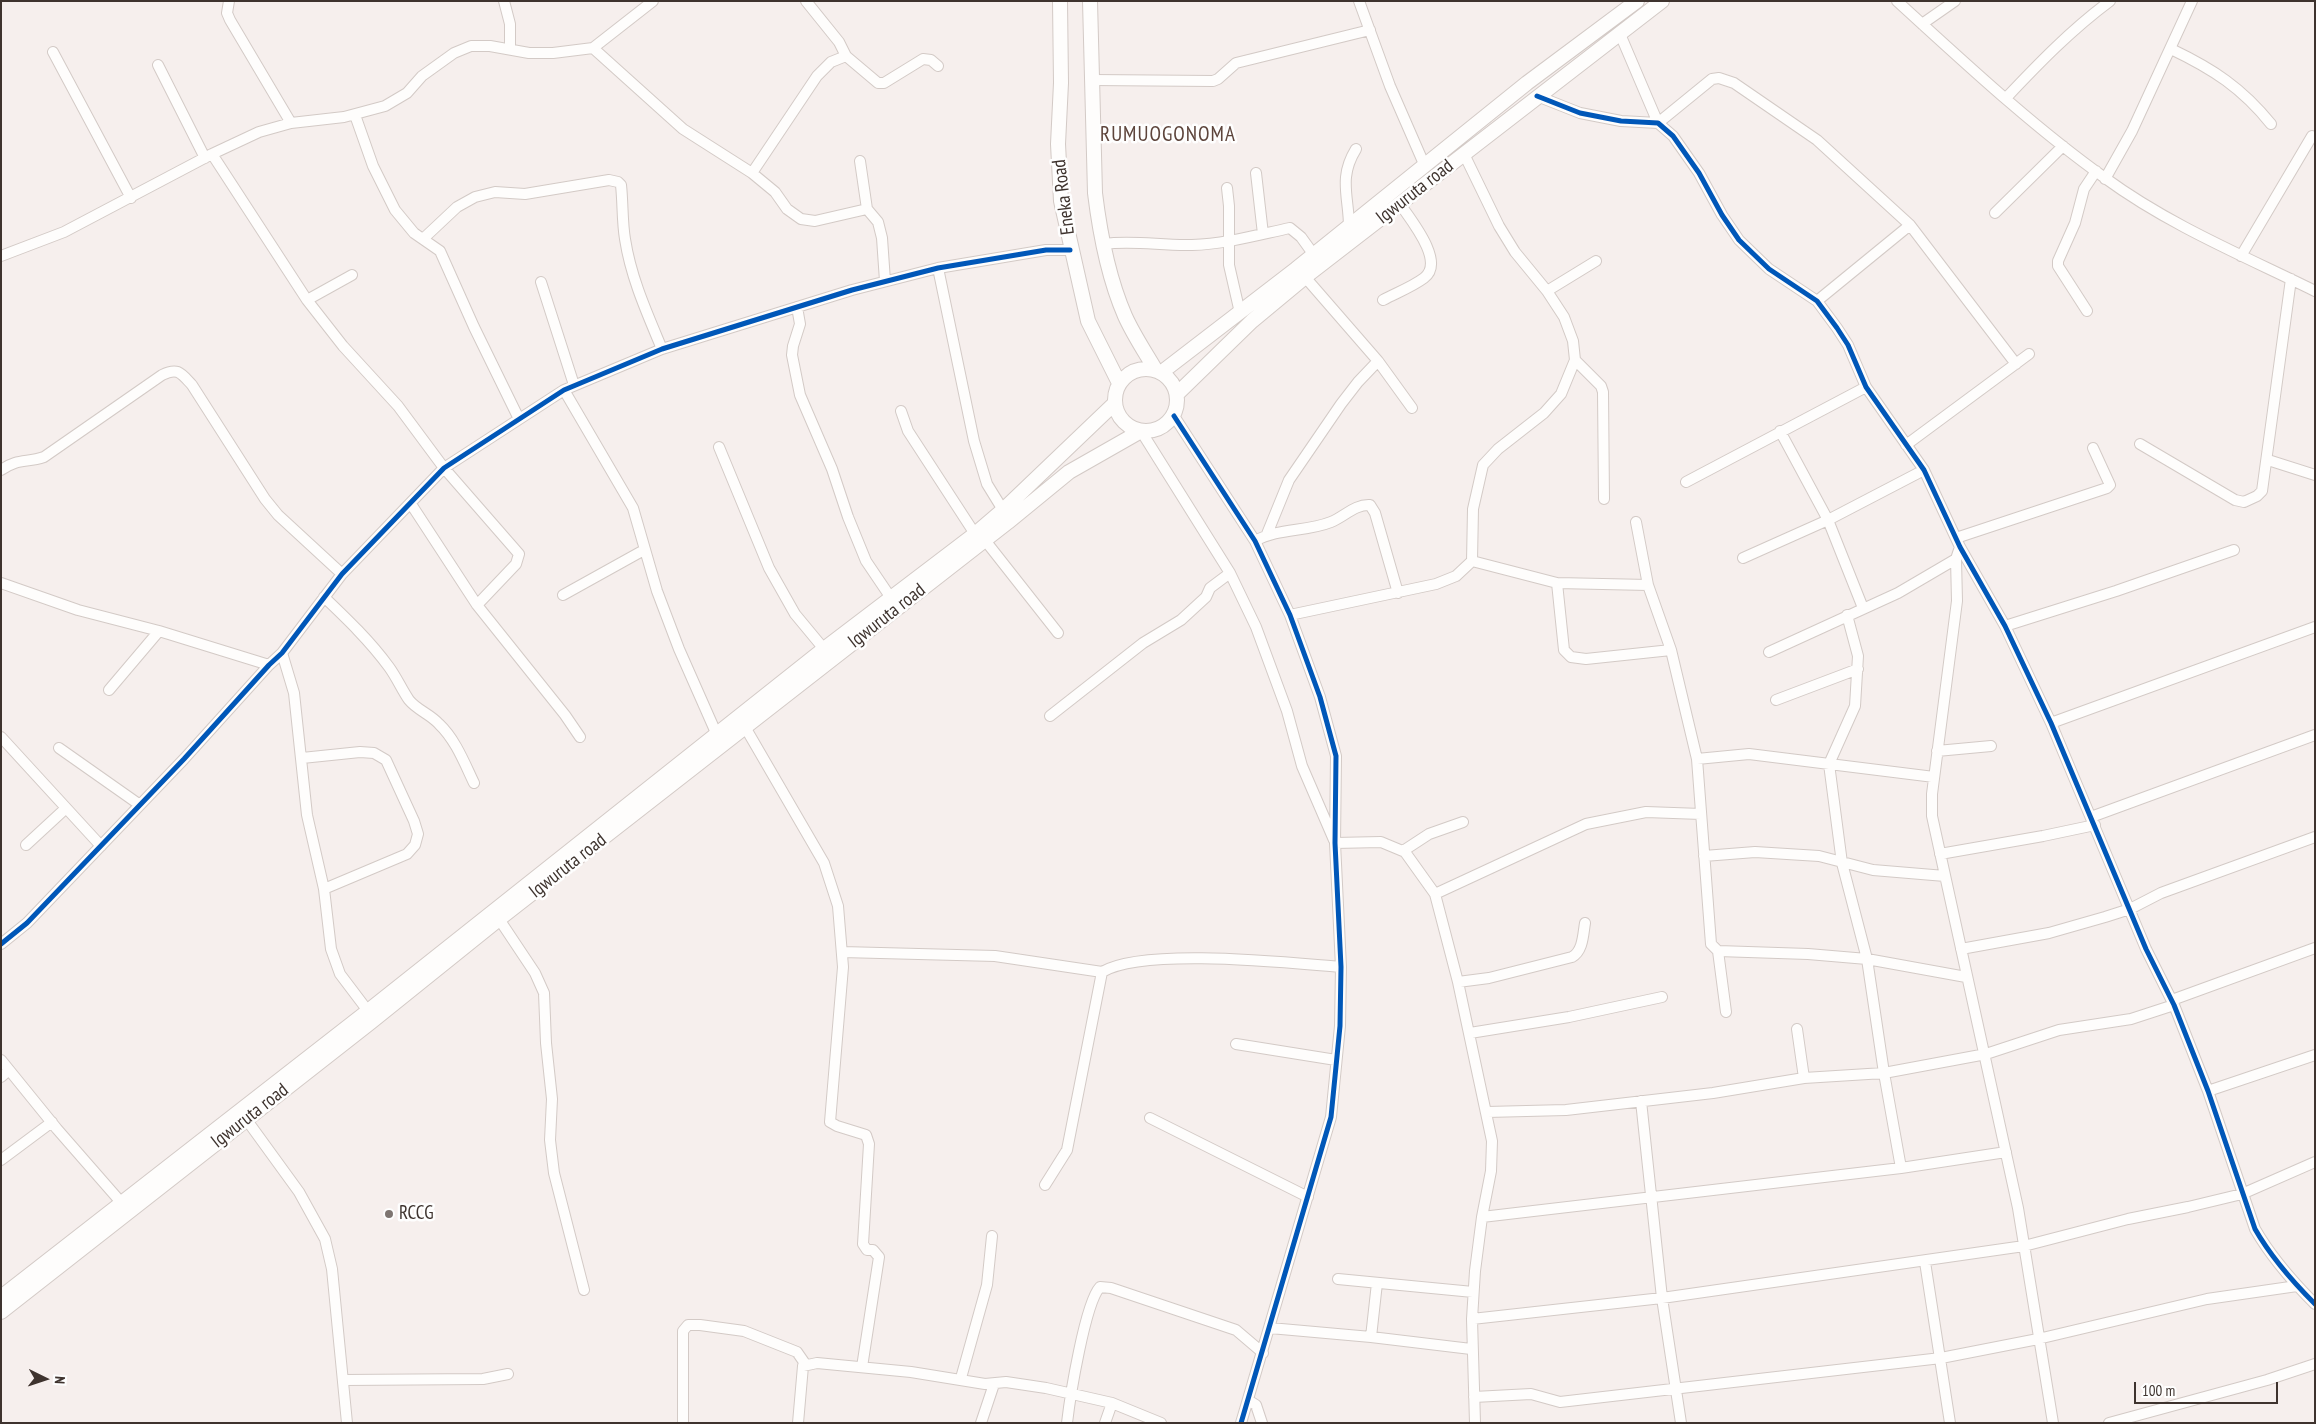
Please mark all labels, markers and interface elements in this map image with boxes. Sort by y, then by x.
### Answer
district label: RUMUOGONOMA [1099,122,1237,148]
street label: Igwuruta road [1372,155,1458,229]
street label: Eneka Road [1048,158,1080,236]
street label: Igwuruta road [844,579,930,653]
street label: Igwuruta road [525,829,611,903]
street label: Igwuruta road [207,1079,293,1153]
place label: RCCG [399,1203,434,1225]
marker: RCCG [383,1208,395,1220]
north arrow [20,1354,70,1404]
scale bar [2136,1372,2280,1404]
text: N [51,1376,69,1384]
text: 100 m [2142,1381,2175,1400]

